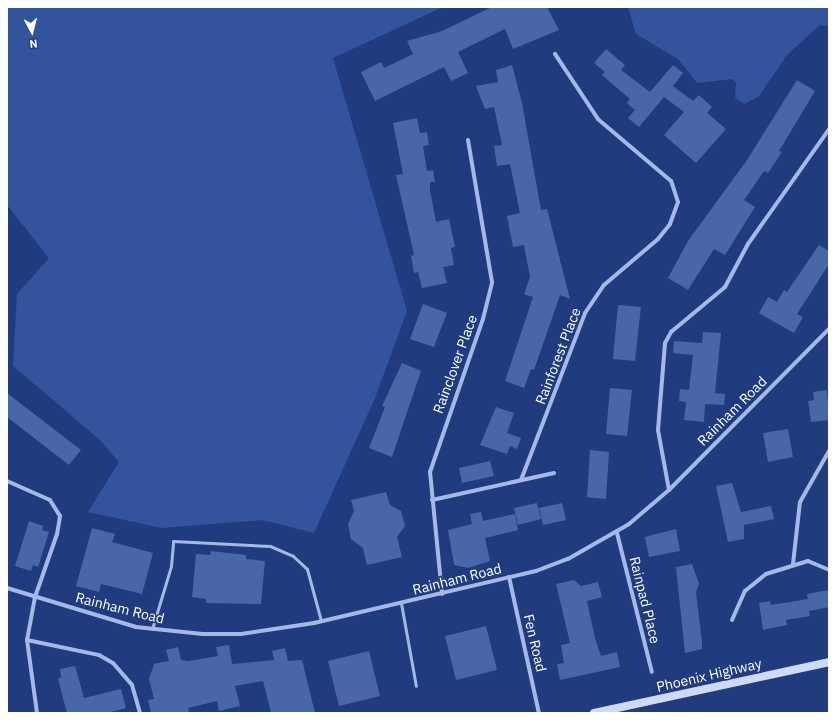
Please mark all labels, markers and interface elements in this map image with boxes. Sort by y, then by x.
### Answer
north arrow [12,12,52,52]
text: N [29,36,38,51]
street label: Rainforest Place [532,305,584,407]
street label: Rainclover Place [429,312,481,416]
street label: Rainham Road [694,373,770,449]
street label: Rainpad Place [626,555,664,645]
street label: Rainham Road [411,560,503,598]
street label: Rainham Road [74,589,166,627]
street label: Fen Road [520,613,550,673]
street label: Phoenix Highway [655,655,763,695]

